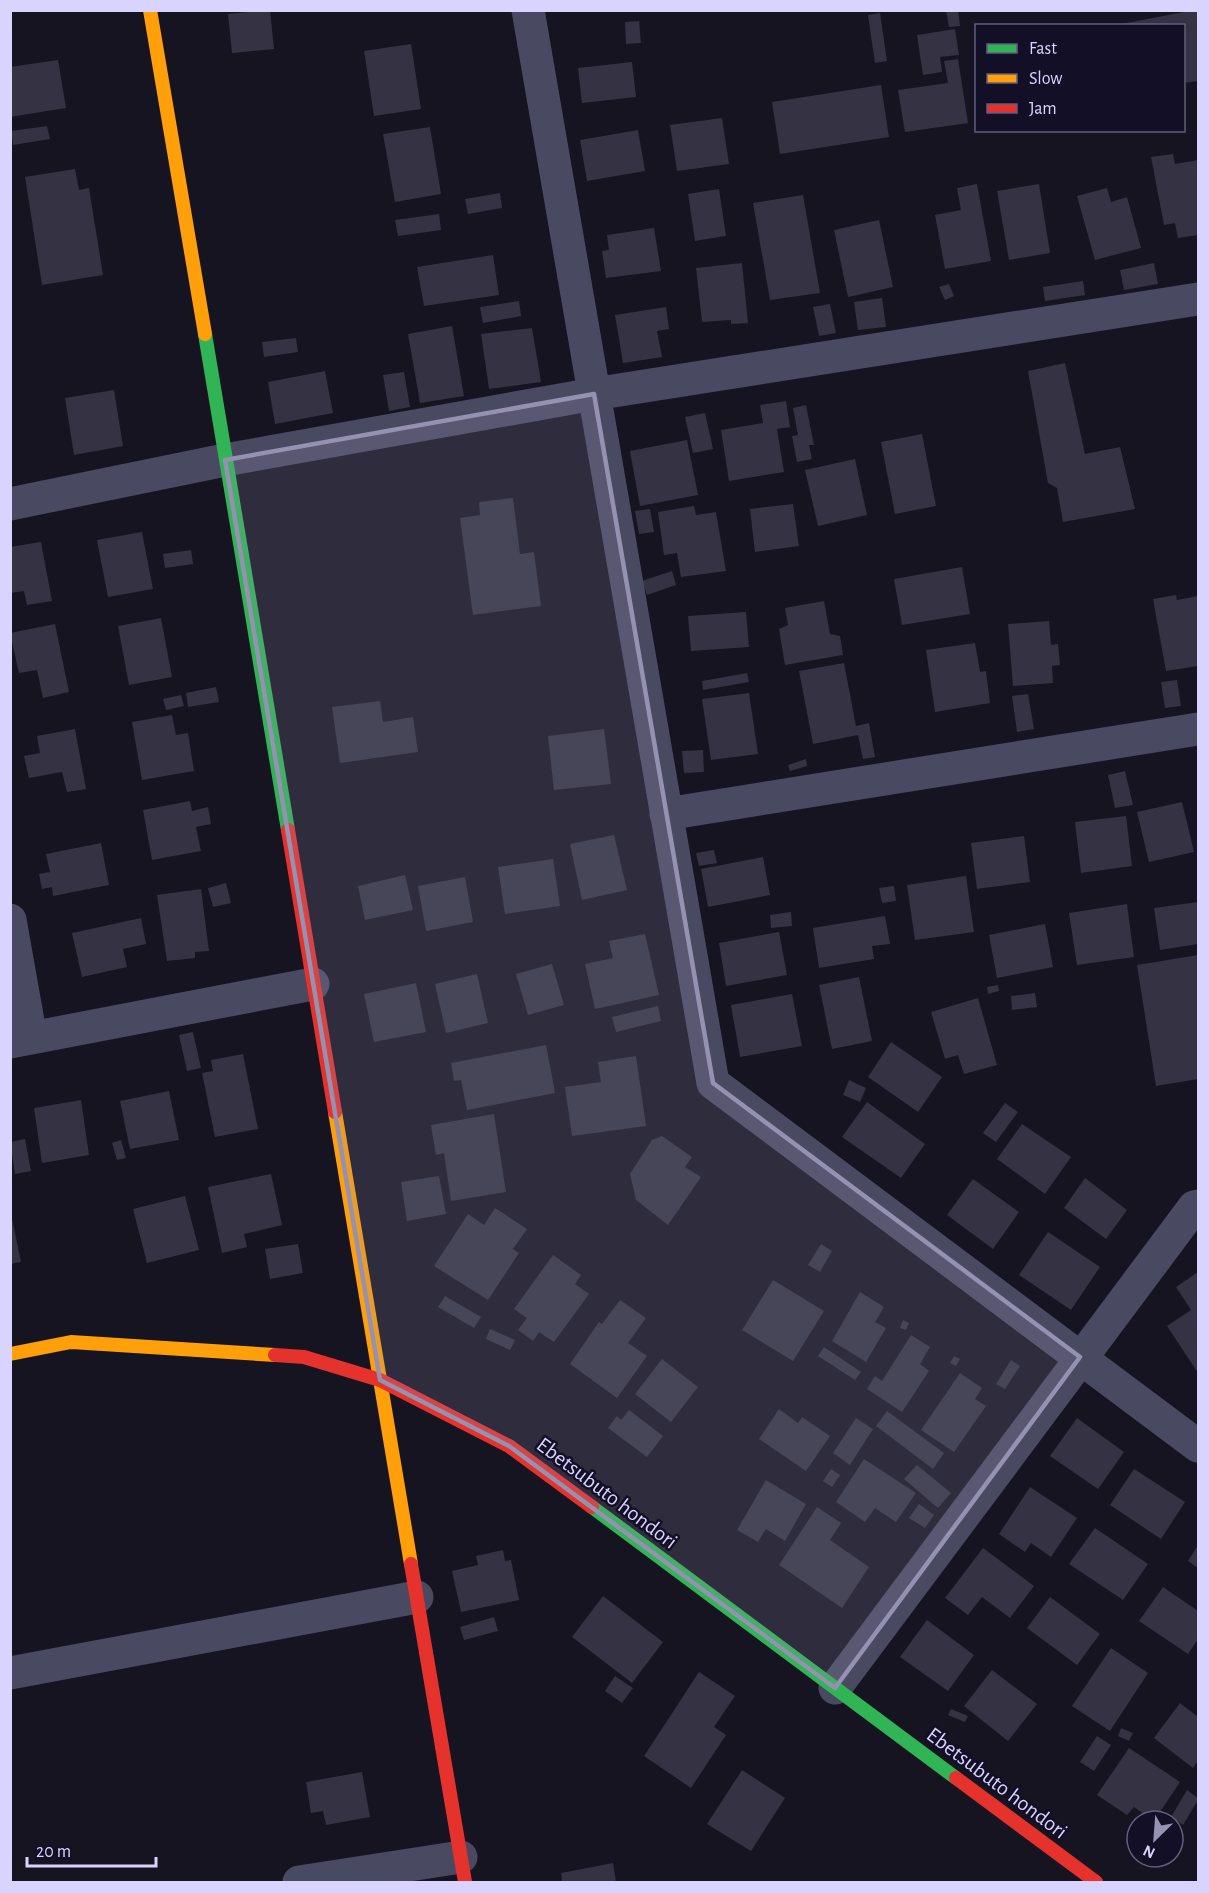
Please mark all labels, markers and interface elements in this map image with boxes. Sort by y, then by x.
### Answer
legend [975,24,1185,132]
text: Fast [1029,40,1057,58]
text: Slow [1029,70,1062,88]
text: Jam [1029,100,1057,118]
street label: Ebetsubuto hondori [533,1433,681,1553]
street label: Ebetsubuto hondori [923,1723,1071,1843]
north arrow [1125,1809,1185,1869]
scale bar [27,1830,156,1868]
text: N [1141,1842,1158,1861]
text: 20 m [36,1843,71,1861]

